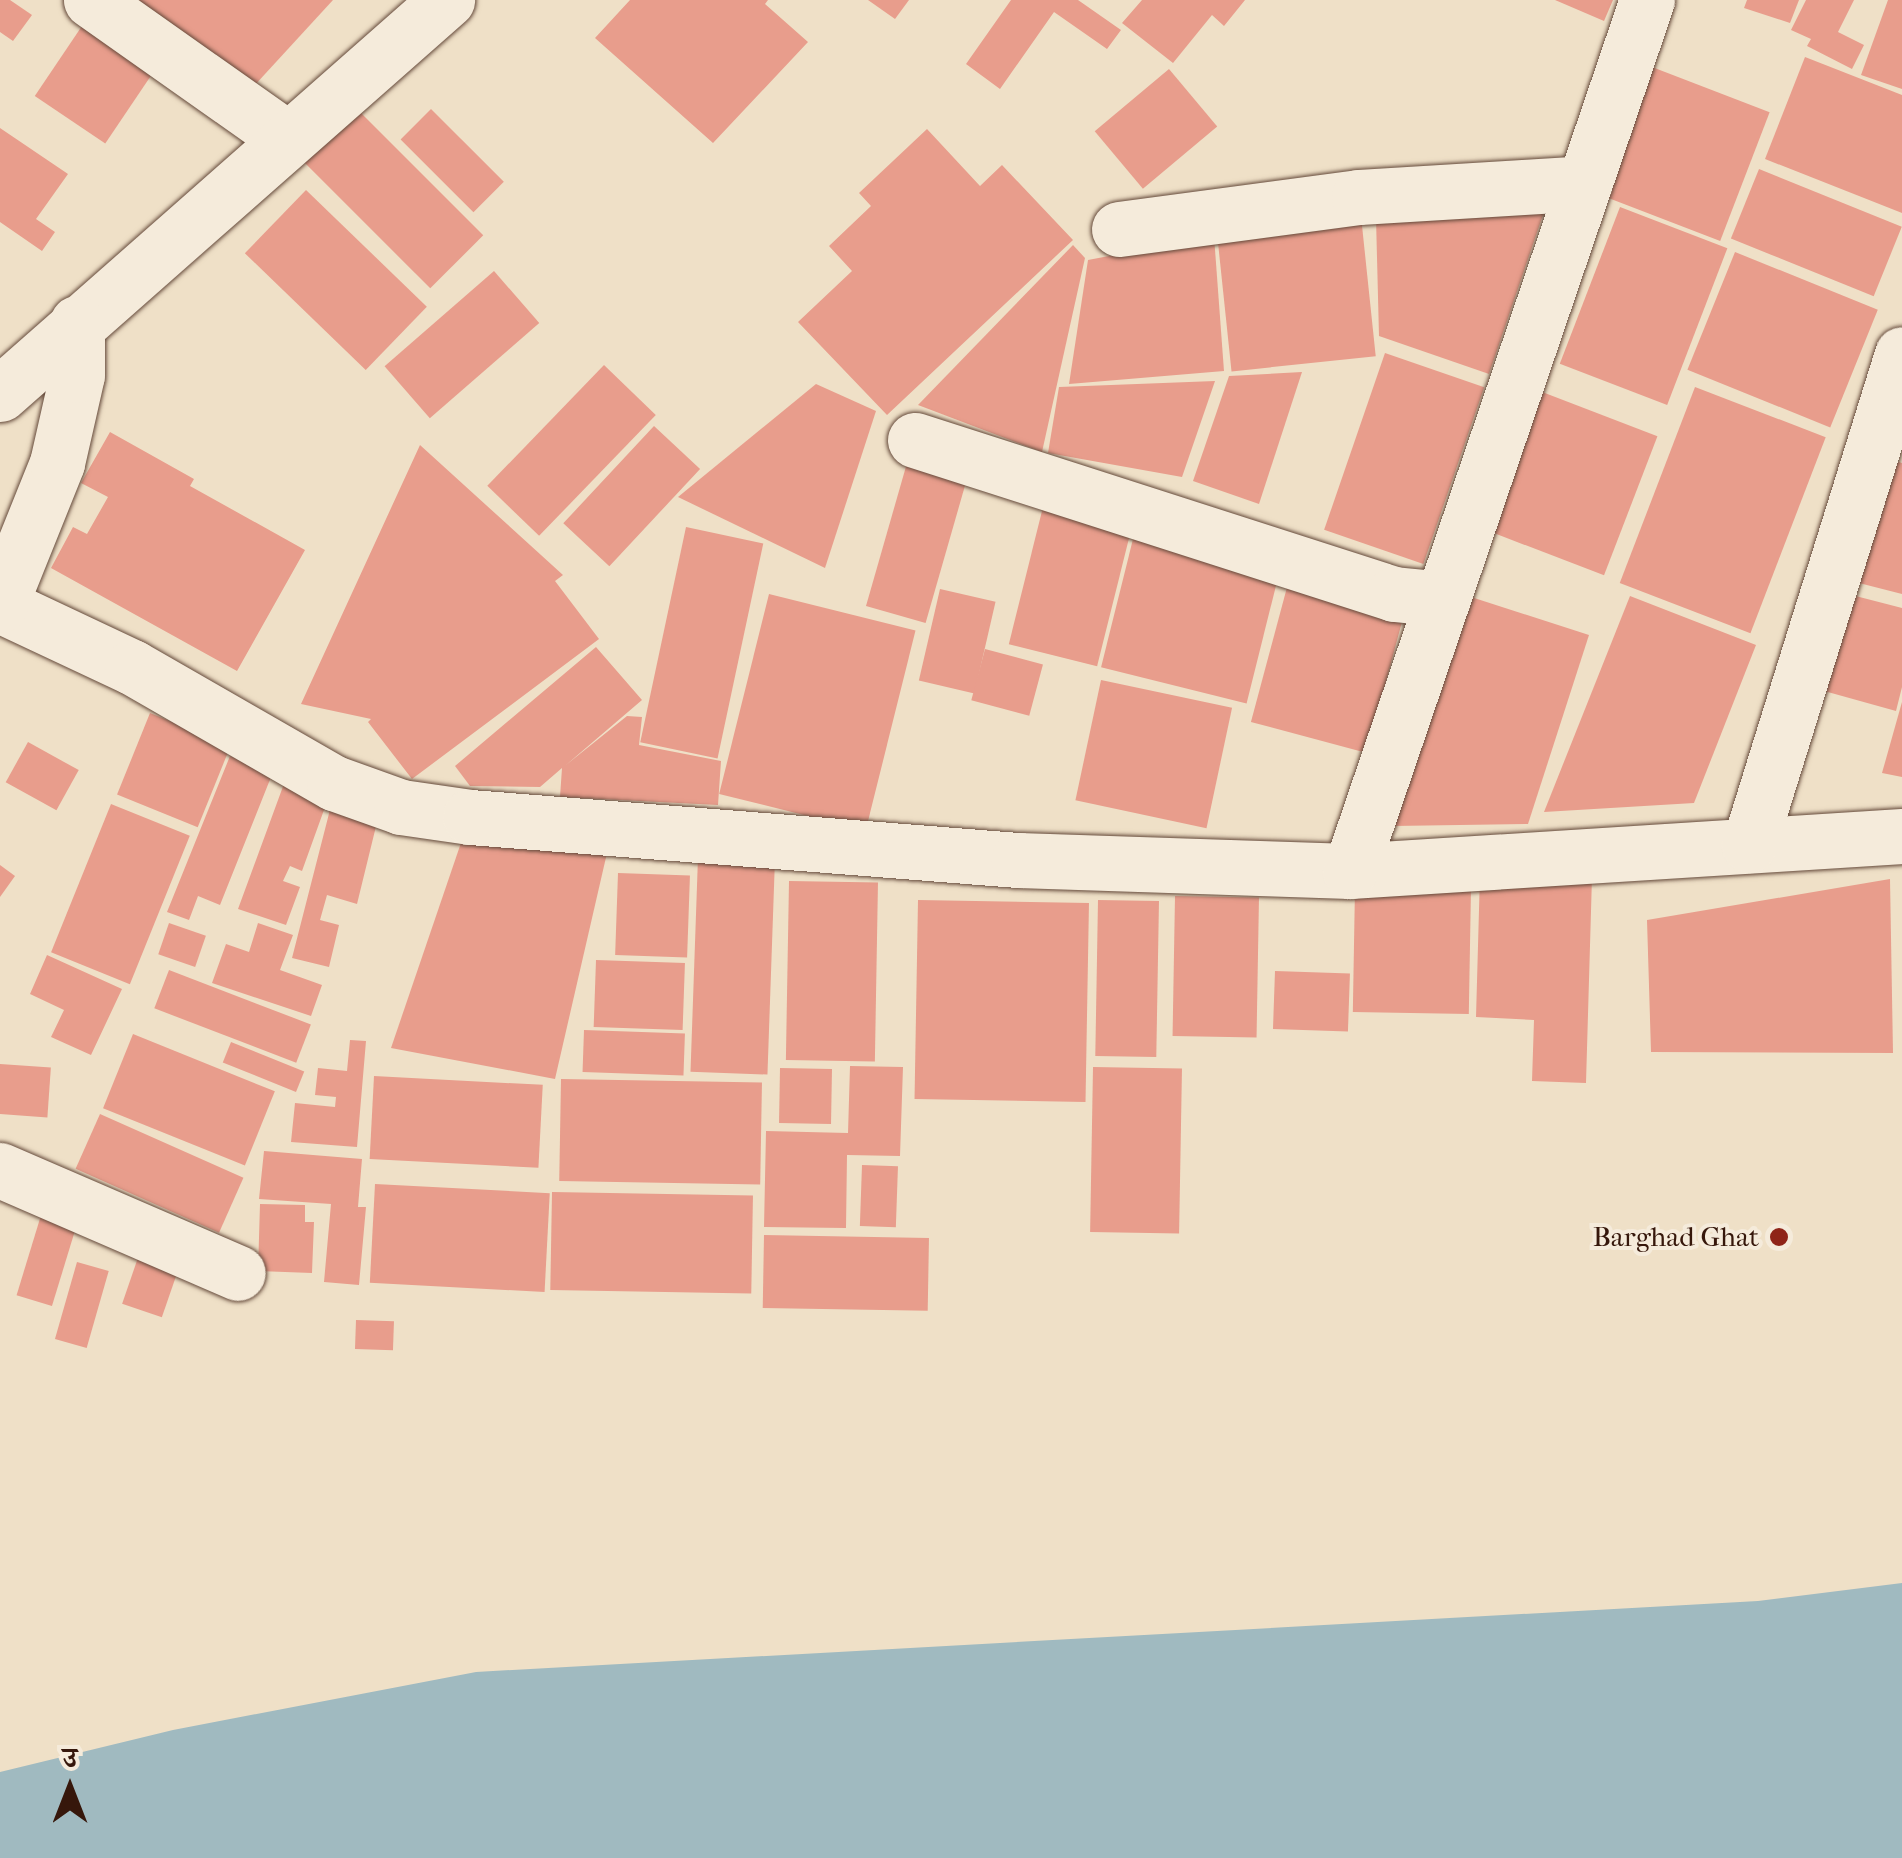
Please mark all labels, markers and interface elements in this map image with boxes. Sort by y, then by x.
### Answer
place label: Barghad Ghat [1593,1220,1759,1254]
marker: Barghad Ghat [1768,1226,1790,1248]
north arrow [20,1738,120,1838]
text: उ [63,1741,77,1774]

